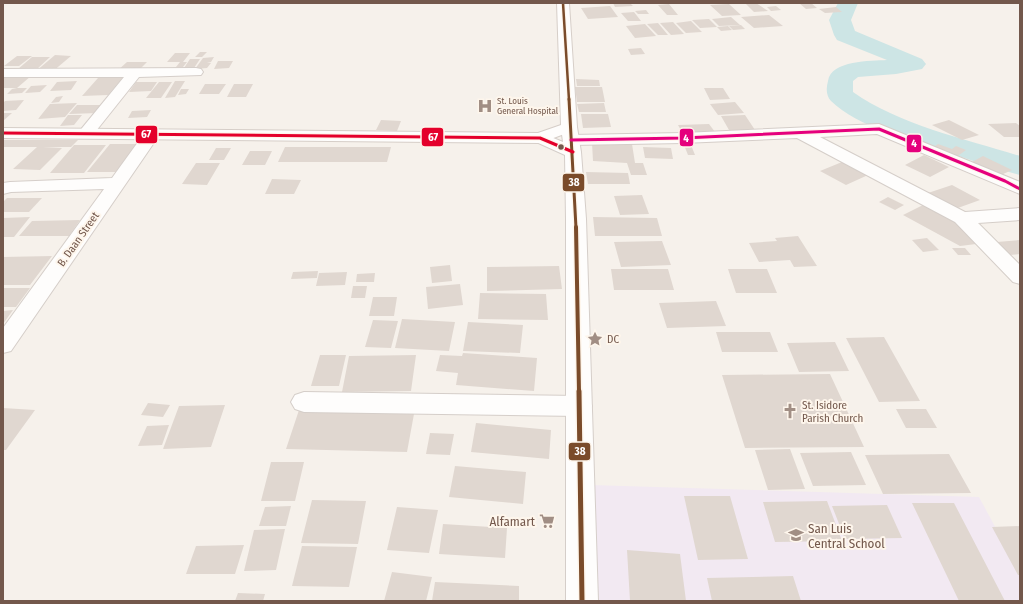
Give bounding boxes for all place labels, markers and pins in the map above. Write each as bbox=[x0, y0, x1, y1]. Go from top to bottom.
place label: St. Louis General Hospital bbox=[497, 96, 559, 116]
hospital icon: St. Louis General Hospital bbox=[476, 97, 494, 115]
unlabelled marker bbox=[556, 142, 566, 152]
place icon: DC bbox=[586, 330, 604, 348]
place label: DC bbox=[607, 333, 619, 346]
place label: St. Isidore Parish Church bbox=[802, 399, 863, 425]
church icon: St. Isidore Parish Church bbox=[781, 402, 799, 420]
supermarket icon: Alfamart bbox=[538, 512, 556, 530]
place label: Alfamart bbox=[489, 514, 536, 529]
place label: San Luis Central School bbox=[808, 521, 885, 551]
school or university icon: San Luis Central School bbox=[787, 526, 805, 544]

